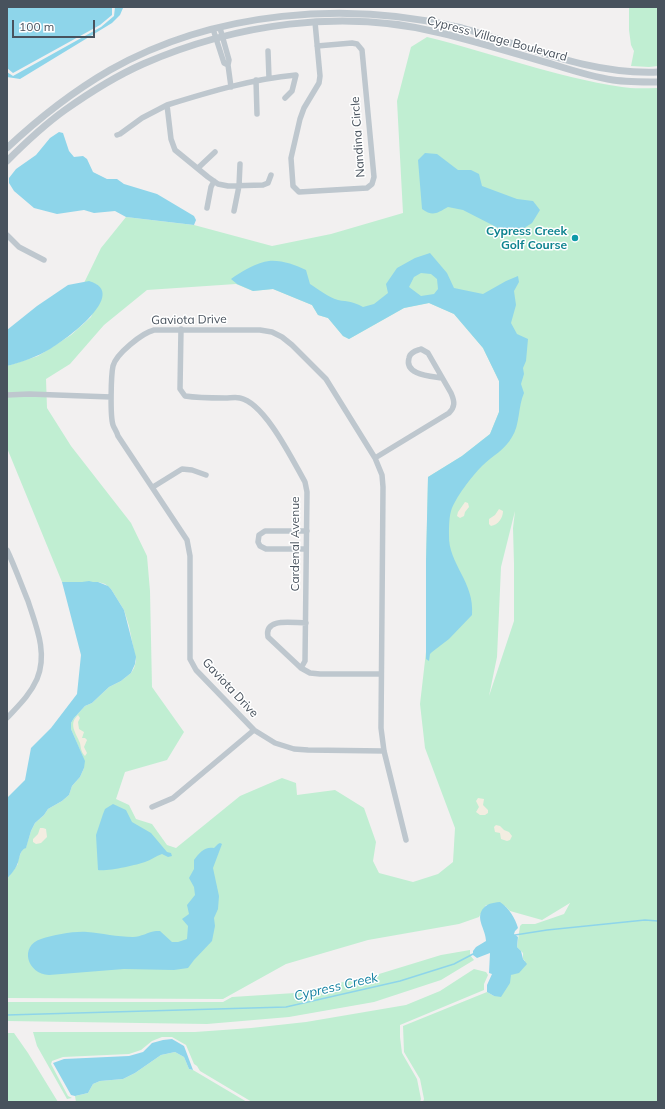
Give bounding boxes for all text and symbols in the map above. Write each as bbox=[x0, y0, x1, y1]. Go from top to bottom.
scale bar bbox=[14, 12, 97, 38]
street label: Cypress Village Boulevard bbox=[425, 13, 569, 65]
text: 100 m bbox=[19, 19, 54, 34]
street label: Nandina Circle bbox=[348, 96, 368, 178]
place label: Cypress Creek Golf Course bbox=[486, 224, 567, 252]
marker: Cypress Creek Golf Course bbox=[570, 233, 580, 243]
street label: Gaviota Drive bbox=[151, 312, 227, 328]
street label: Cardenal Avenue bbox=[288, 496, 302, 592]
street label: Gaviota Drive bbox=[199, 655, 261, 721]
water label: Cypress Creek bbox=[293, 970, 379, 1004]

